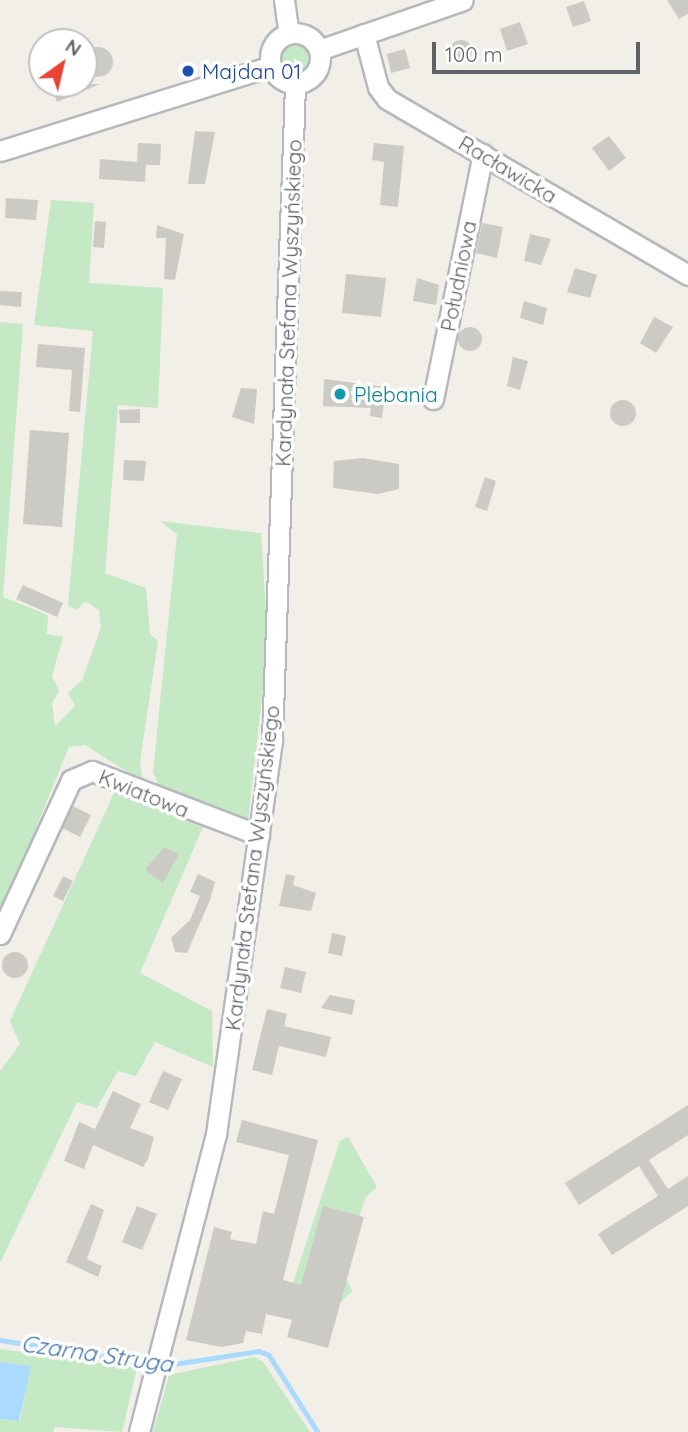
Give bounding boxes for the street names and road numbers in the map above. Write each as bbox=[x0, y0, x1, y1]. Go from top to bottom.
street label: Racławicka bbox=[454, 130, 562, 208]
street label: Kardynała Stefana Wyszyńskiego bbox=[270, 139, 306, 467]
street label: Południowa bbox=[435, 218, 481, 334]
street label: Kardynała Stefana Wyszyńskiego bbox=[220, 704, 284, 1032]
street label: Kwiatowa bbox=[95, 763, 193, 823]

